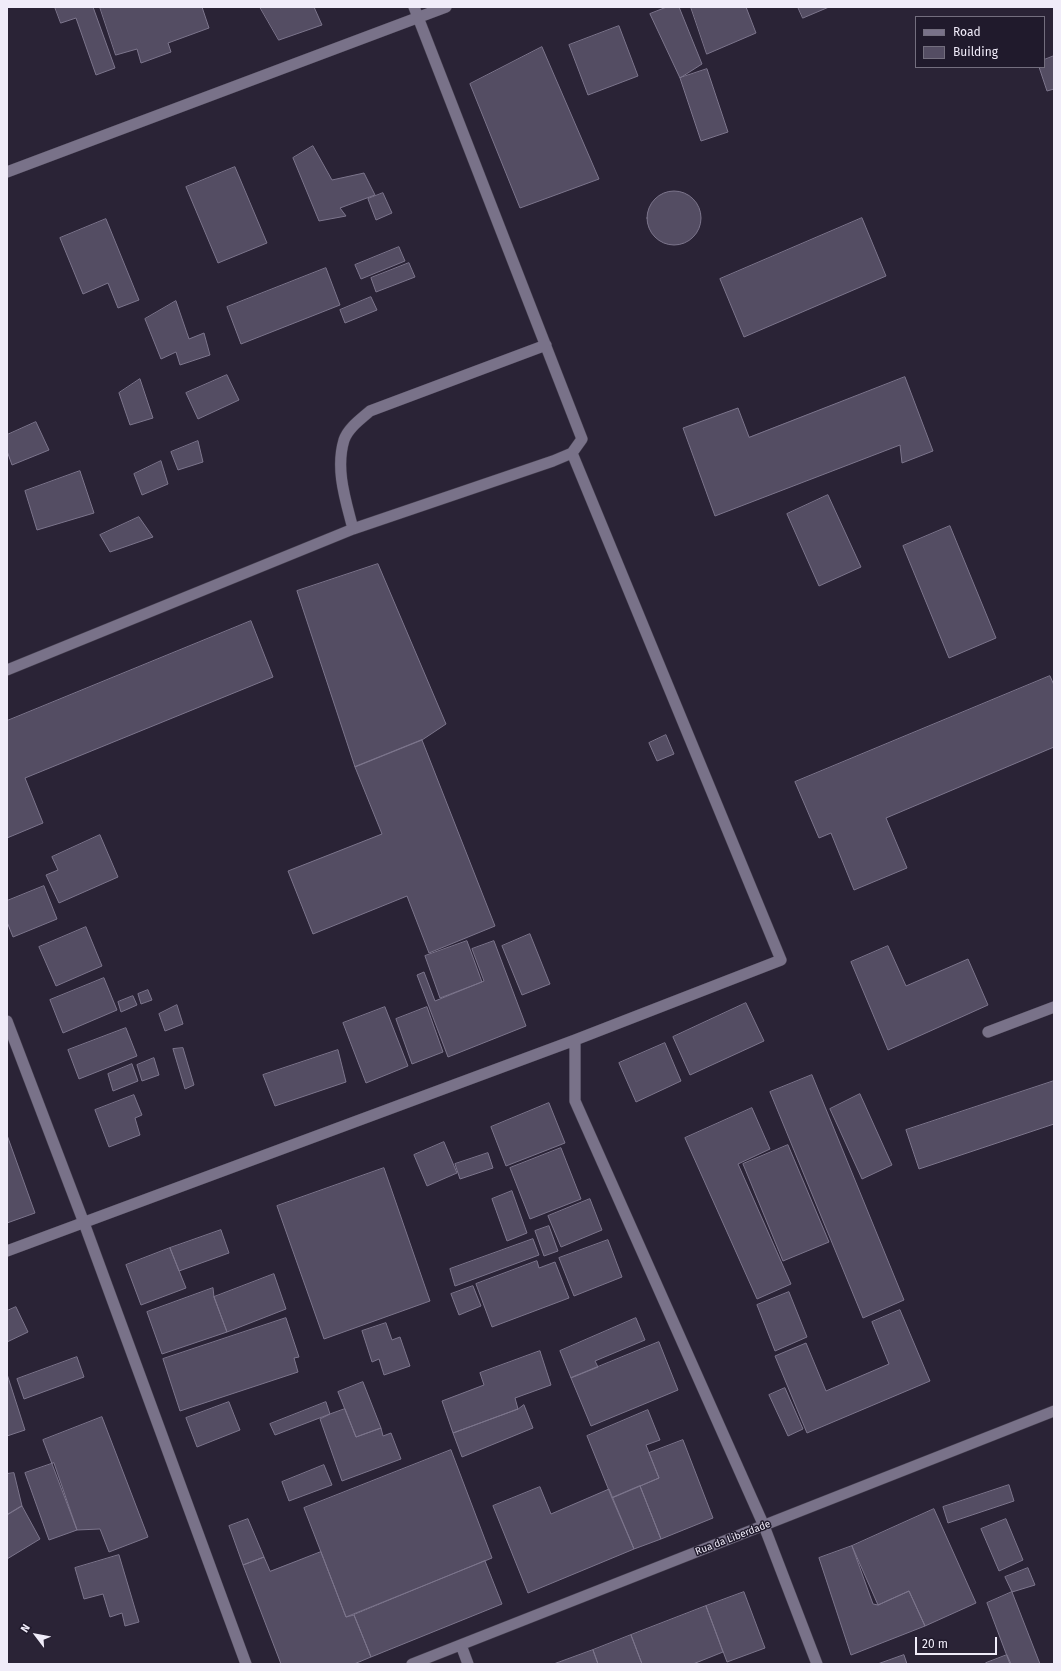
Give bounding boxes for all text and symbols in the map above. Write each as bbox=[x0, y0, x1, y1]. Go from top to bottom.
legend bbox=[915, 16, 1045, 68]
text: Road bbox=[953, 25, 981, 39]
text: Building bbox=[953, 45, 998, 59]
street label: Rua da Liberdade bbox=[694, 1518, 772, 1558]
north arrow bbox=[16, 1615, 56, 1655]
text: N bbox=[18, 1622, 33, 1635]
scale bar bbox=[917, 1629, 999, 1655]
text: 20 m bbox=[922, 1637, 948, 1651]

